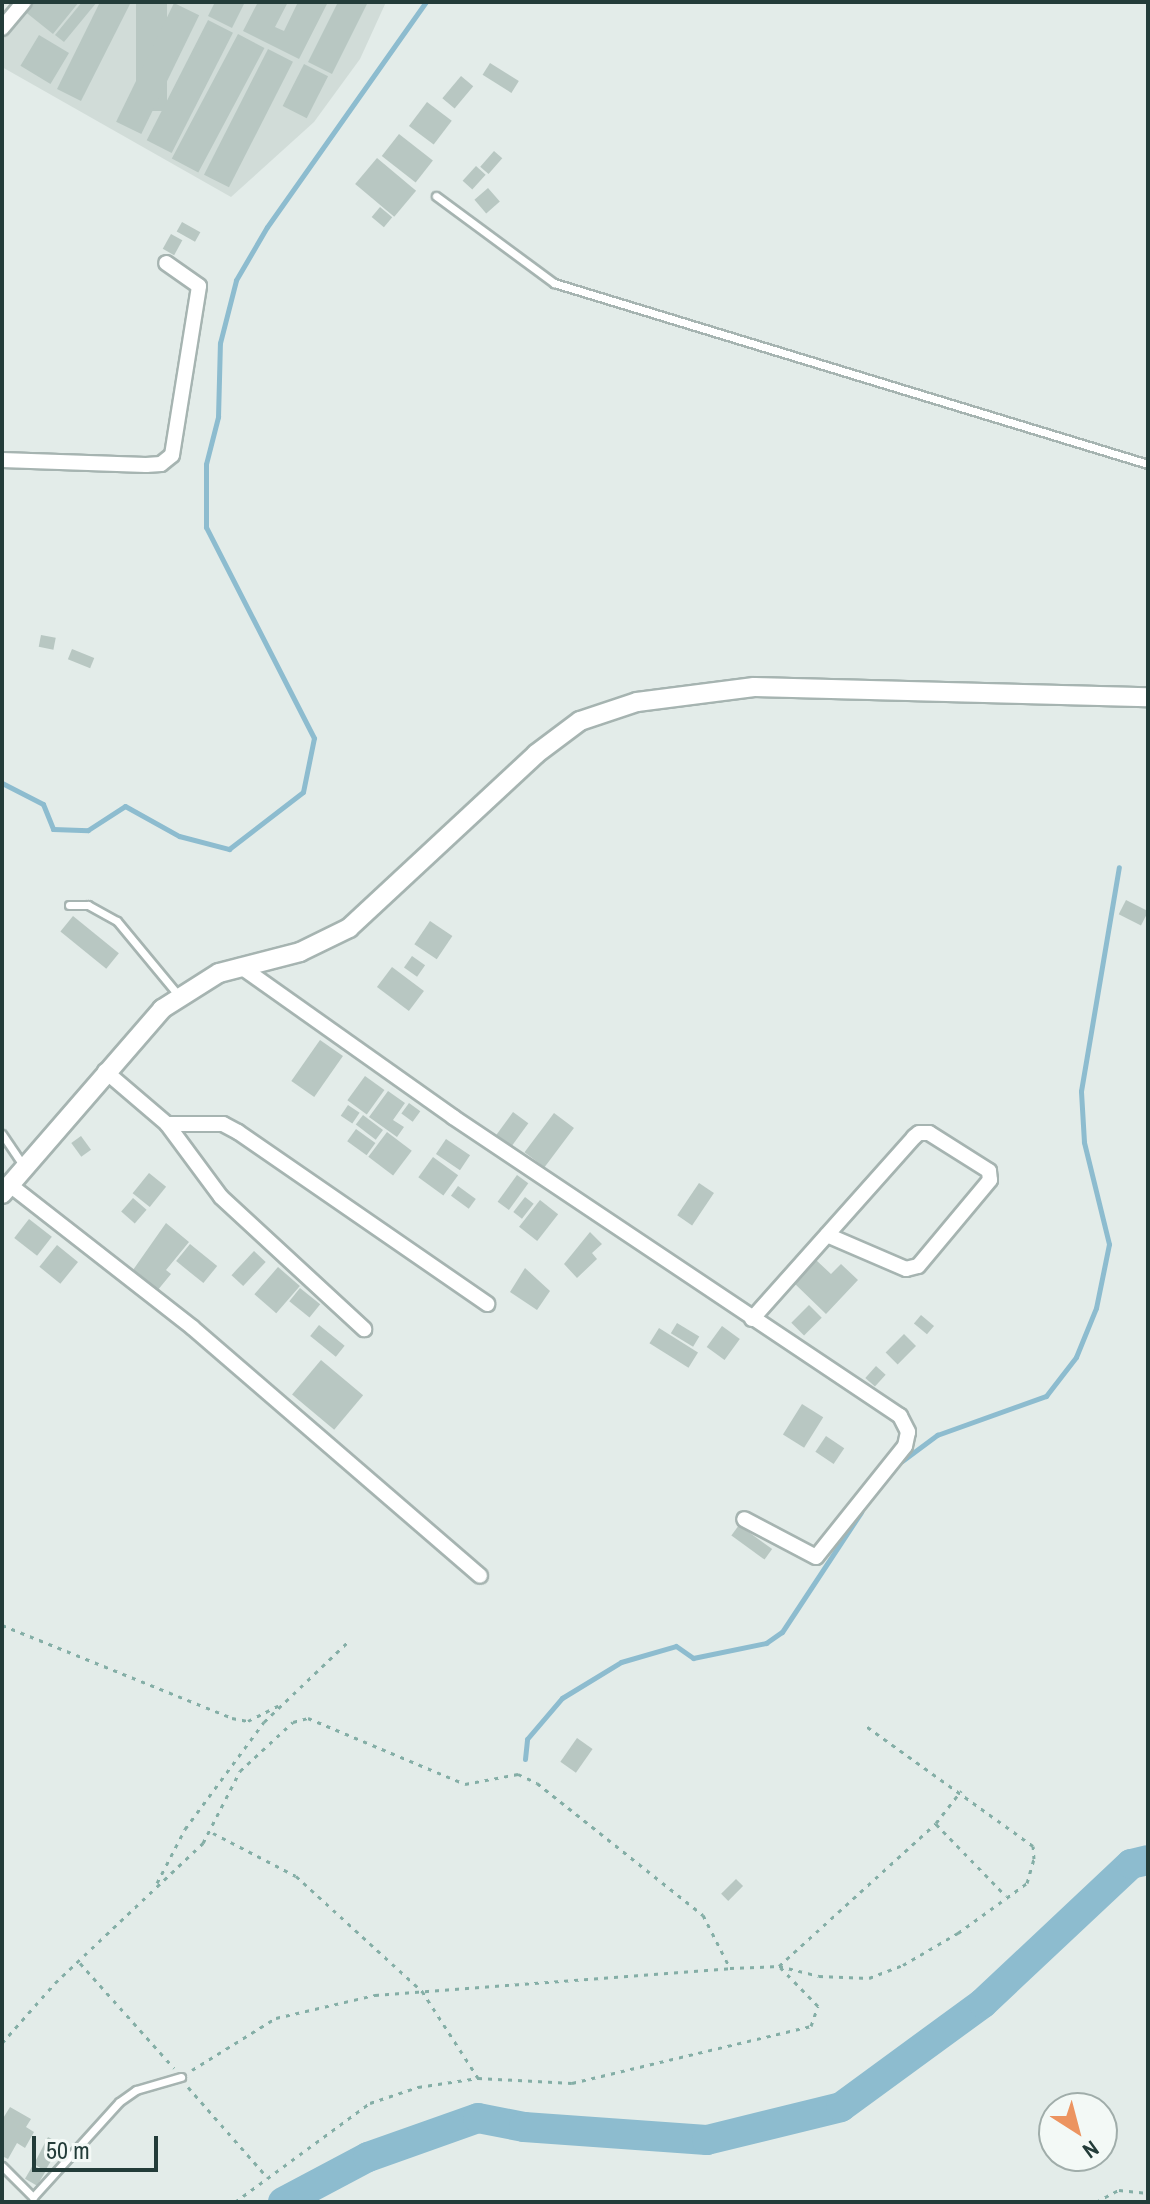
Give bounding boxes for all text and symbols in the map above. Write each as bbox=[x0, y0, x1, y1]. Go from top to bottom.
north arrow bbox=[1038, 2092, 1118, 2172]
scale bar bbox=[36, 2120, 162, 2170]
text: 50 m bbox=[46, 2134, 90, 2166]
text: N bbox=[1077, 2134, 1105, 2166]

